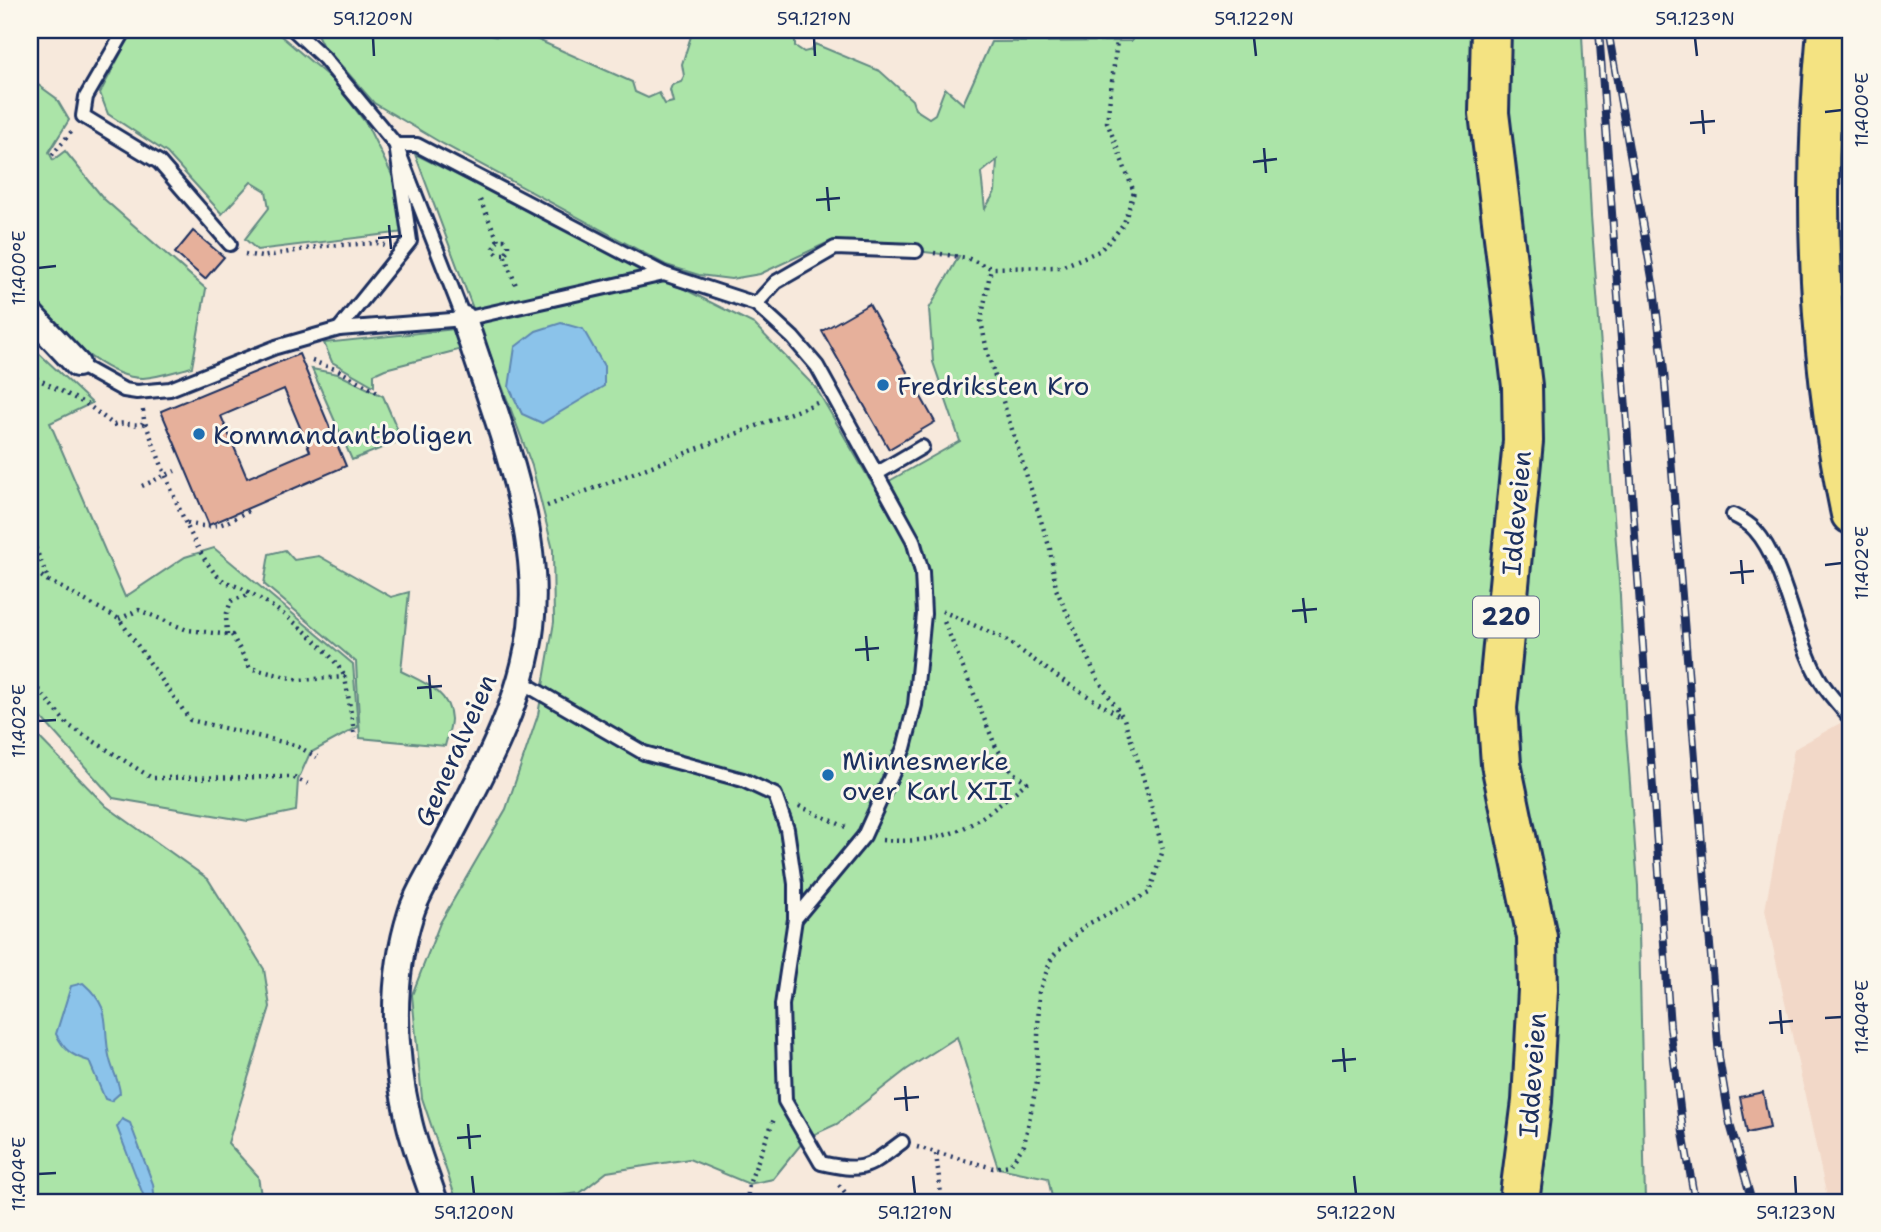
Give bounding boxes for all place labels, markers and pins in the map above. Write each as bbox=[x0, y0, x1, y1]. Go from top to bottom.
place label: Fredriksten Kro bbox=[897, 368, 1089, 403]
marker: Fredriksten Kro bbox=[875, 377, 891, 393]
place label: Kommandantboligen bbox=[213, 417, 472, 452]
marker: Kommandantboligen bbox=[191, 426, 207, 442]
place label: Minnesmerke over Karl XII bbox=[842, 743, 1013, 808]
marker: Minnesmerke over Karl XII bbox=[820, 767, 836, 783]

